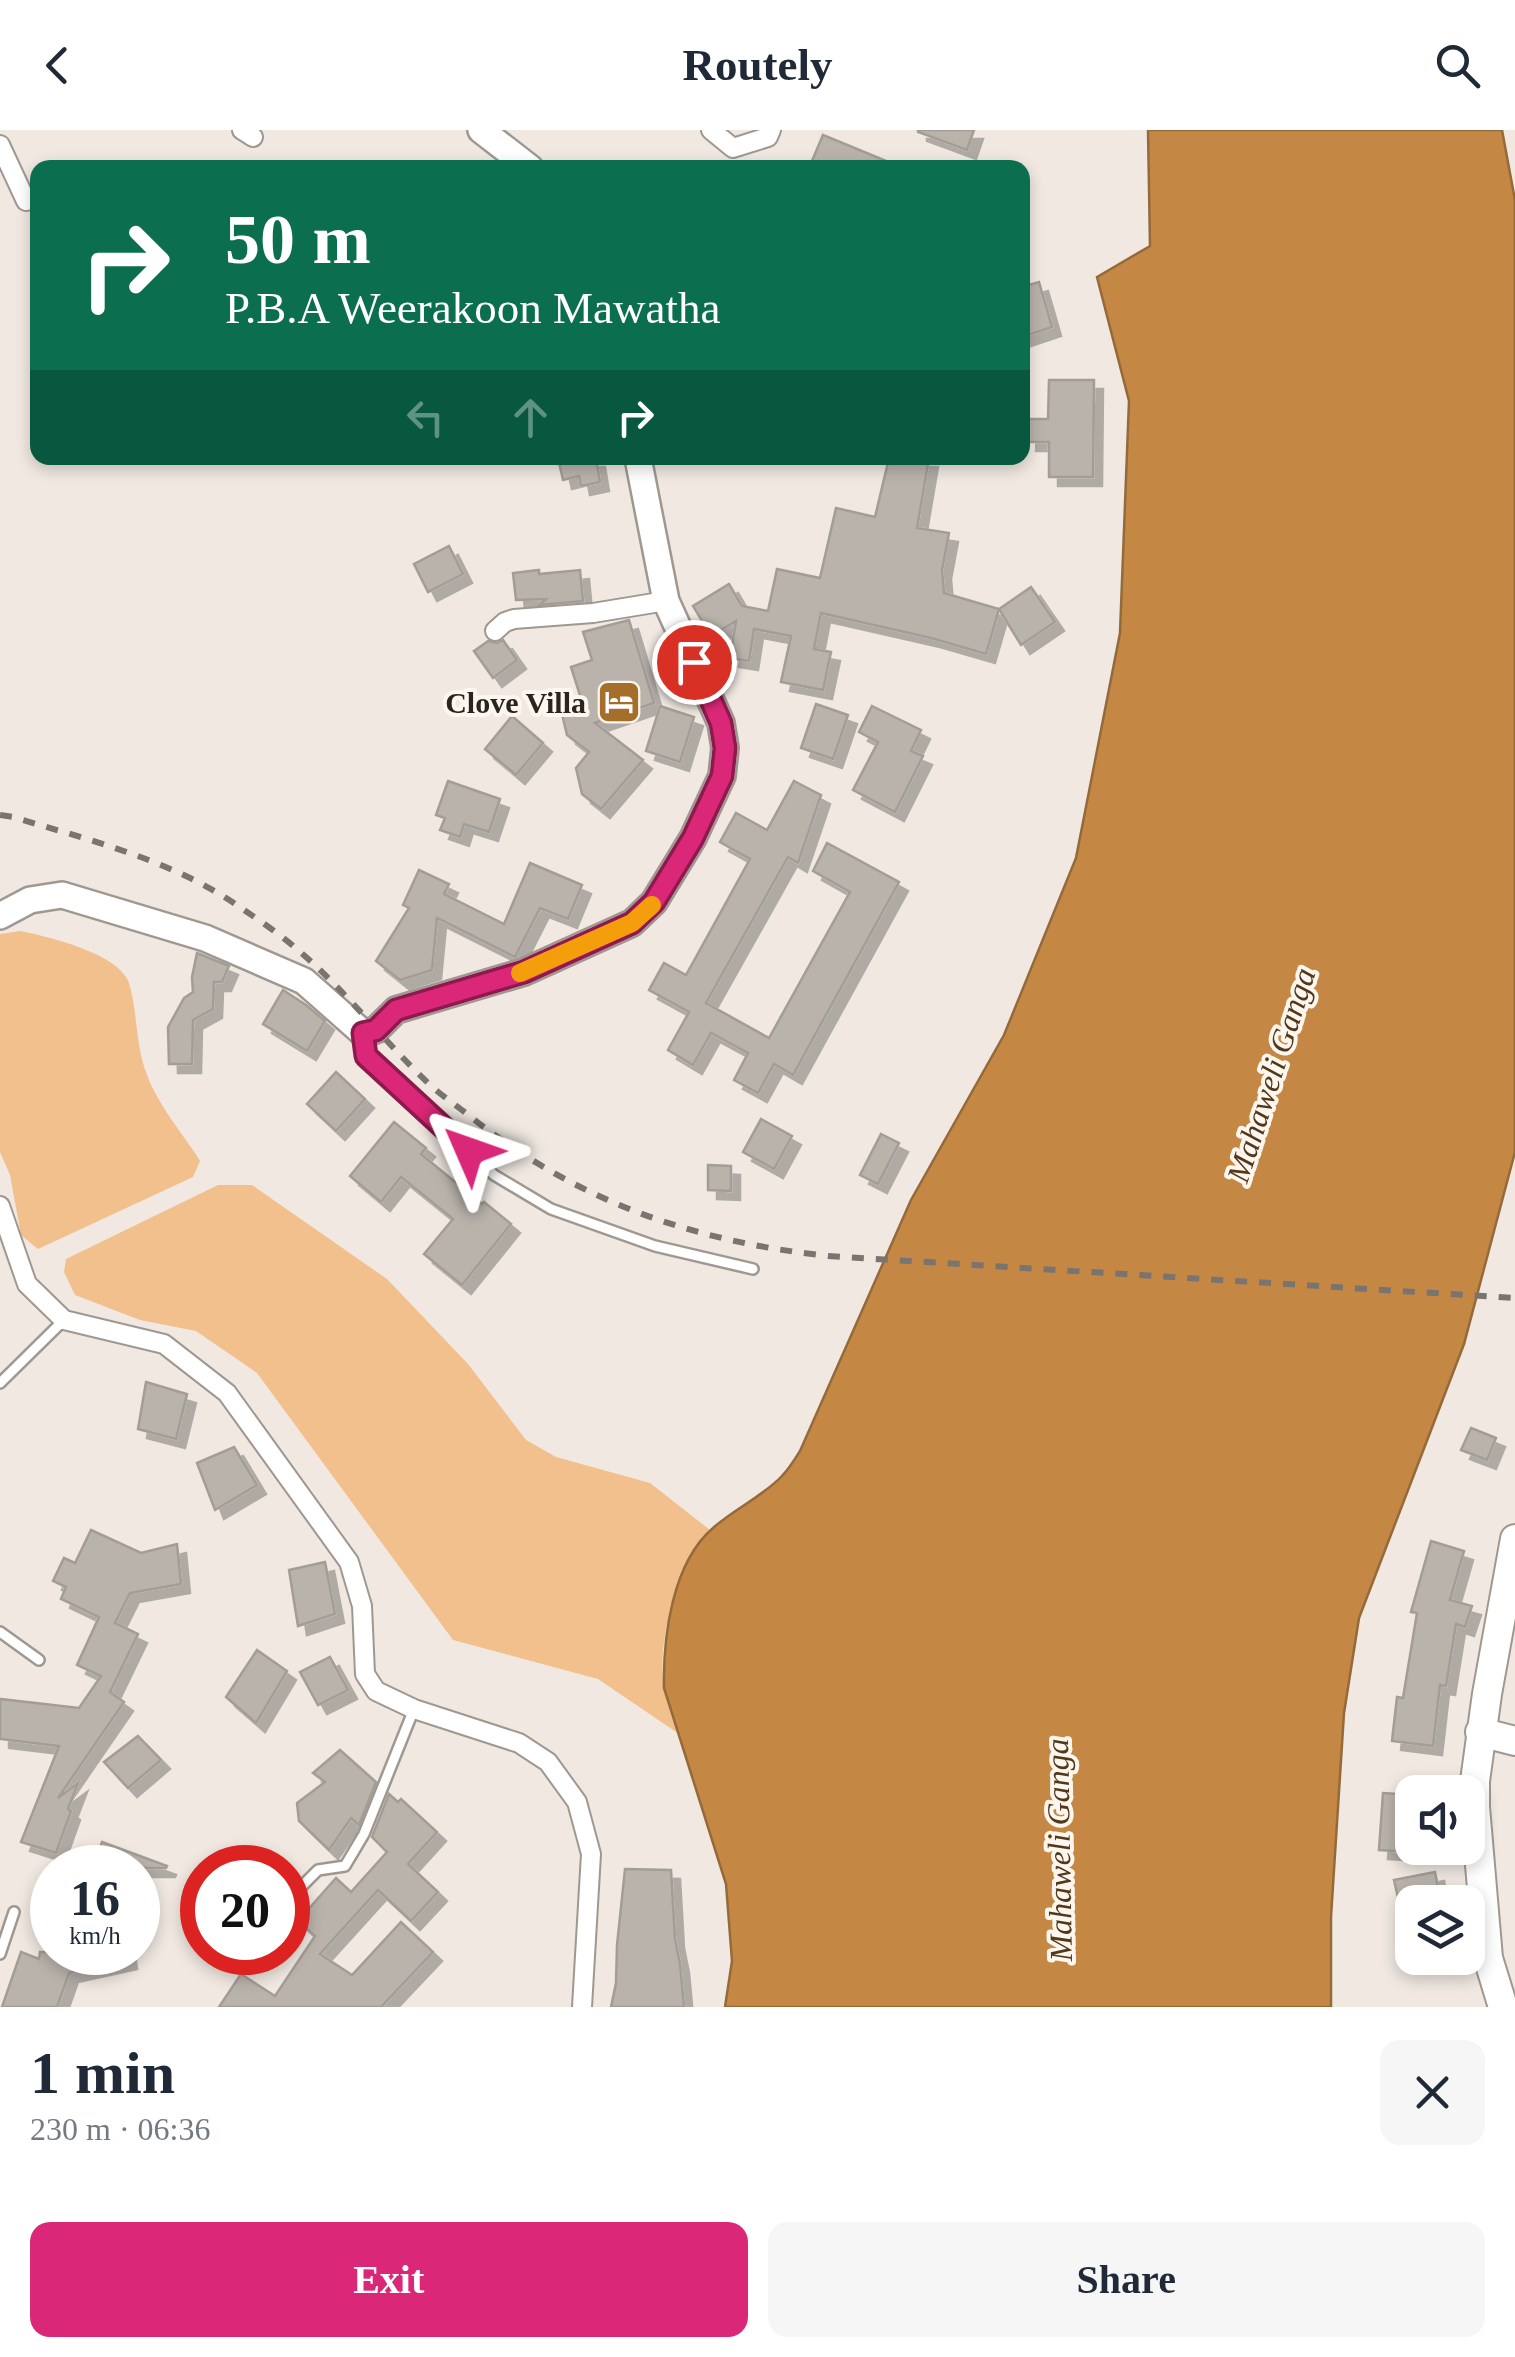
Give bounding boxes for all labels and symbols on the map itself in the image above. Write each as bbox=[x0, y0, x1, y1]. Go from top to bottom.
pin bbox=[652, 620, 737, 705]
hotel icon: Clove Villa bbox=[596, 679, 642, 725]
place label: Clove Villa bbox=[445, 686, 586, 719]
water label: Mahaweli Ganga bbox=[1219, 963, 1323, 1188]
position arrow bbox=[417, 1099, 521, 1203]
water label: Mahaweli Ganga bbox=[1039, 1738, 1079, 1963]
speed limit sign: 20 bbox=[180, 1845, 310, 1975]

